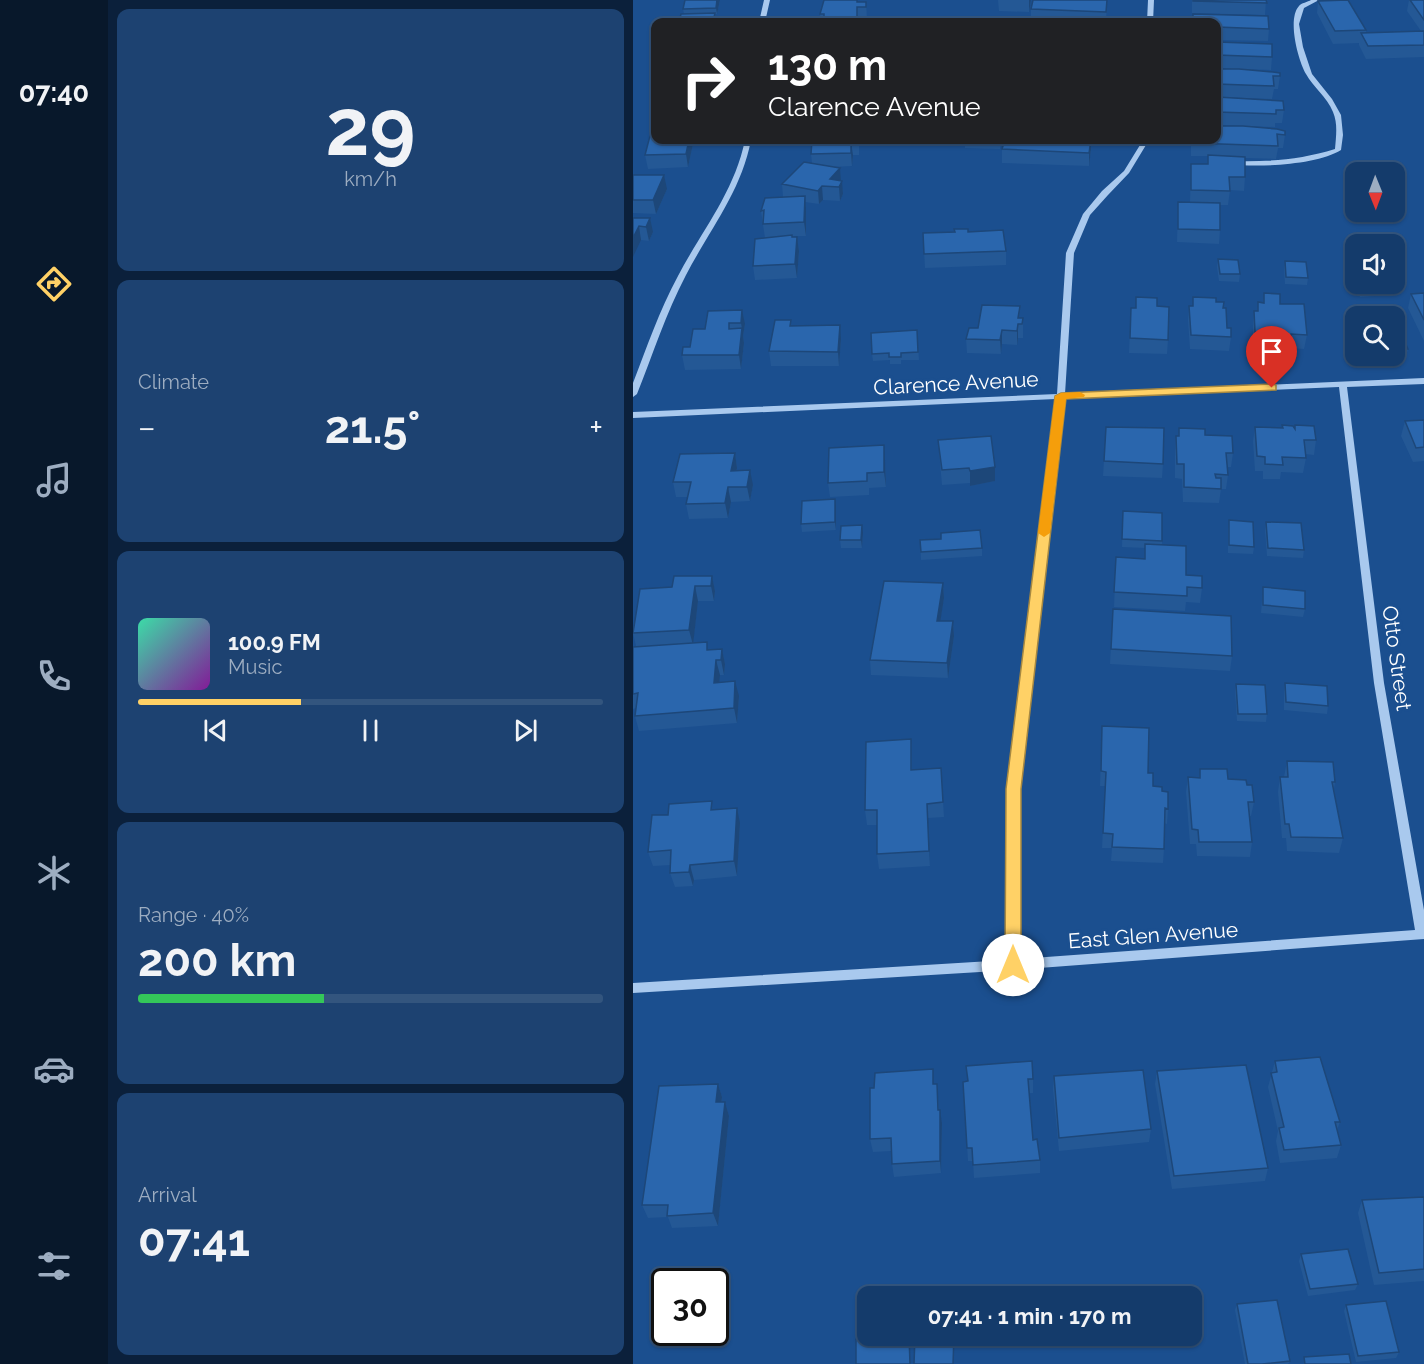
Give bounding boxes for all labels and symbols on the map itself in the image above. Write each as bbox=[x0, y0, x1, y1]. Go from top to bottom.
north arrow bbox=[1345, 162, 1405, 222]
pin bbox=[1246, 326, 1297, 388]
street label: Clarence Avenue bbox=[873, 366, 1039, 400]
street label: Otto Street bbox=[1377, 604, 1417, 712]
street label: East Glen Avenue bbox=[1067, 917, 1239, 953]
position arrow bbox=[981, 933, 1045, 997]
speed limit sign: 30 bbox=[651, 1268, 729, 1346]

